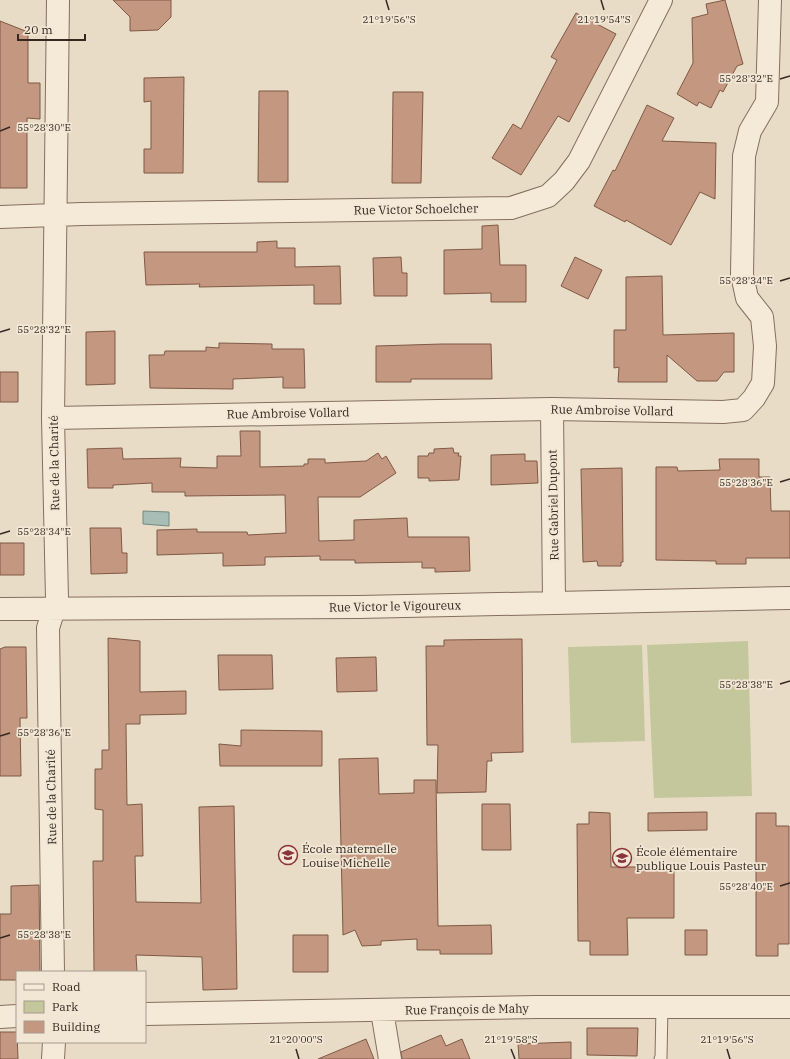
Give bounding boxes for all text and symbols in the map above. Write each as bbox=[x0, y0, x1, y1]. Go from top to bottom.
text: 21°19'56"S bbox=[362, 13, 416, 26]
text: 21°19'54"S bbox=[577, 13, 631, 26]
scale bar bbox=[18, 16, 85, 42]
text: 20 m bbox=[24, 22, 53, 37]
text: 55°28'32"E bbox=[719, 72, 773, 85]
text: 55°28'30"E bbox=[17, 121, 71, 134]
street label: Rue Victor Schoelcher bbox=[354, 200, 479, 218]
text: 55°28'34"E bbox=[719, 274, 773, 287]
text: 55°28'32"E bbox=[17, 323, 71, 336]
street label: Rue Ambroise Vollard bbox=[550, 401, 674, 419]
street label: Rue Ambroise Vollard bbox=[226, 404, 350, 422]
street label: Rue de la Charité bbox=[46, 415, 62, 511]
street label: Rue Gabriel Dupont bbox=[545, 449, 561, 561]
text: 55°28'36"E bbox=[719, 476, 773, 489]
text: 55°28'34"E bbox=[17, 525, 71, 538]
street label: Rue Victor le Vigoureux bbox=[329, 597, 462, 615]
text: 55°28'38"E bbox=[719, 678, 773, 691]
text: 55°28'36"E bbox=[17, 726, 71, 739]
street label: Rue de la Charité bbox=[43, 749, 59, 845]
place label: École maternelle Louise Michelle bbox=[302, 841, 397, 870]
school or university icon: École maternelle Louise Michelle bbox=[277, 844, 299, 866]
place label: École élémentaire publique Louis Pasteur bbox=[636, 844, 767, 873]
school or university icon: École élémentaire publique Louis Pasteur bbox=[611, 847, 633, 869]
text: 55°28'40"E bbox=[719, 880, 773, 893]
text: 55°28'38"E bbox=[17, 928, 71, 941]
legend bbox=[16, 971, 146, 1043]
text: Road bbox=[52, 979, 81, 994]
text: Park bbox=[52, 999, 78, 1014]
street label: Rue François de Mahy bbox=[405, 1000, 530, 1018]
text: Building bbox=[52, 1019, 100, 1034]
text: 21°20'00"S bbox=[269, 1033, 323, 1046]
text: 21°19'58"S bbox=[484, 1033, 538, 1046]
text: 21°19'56"S bbox=[700, 1033, 754, 1046]

